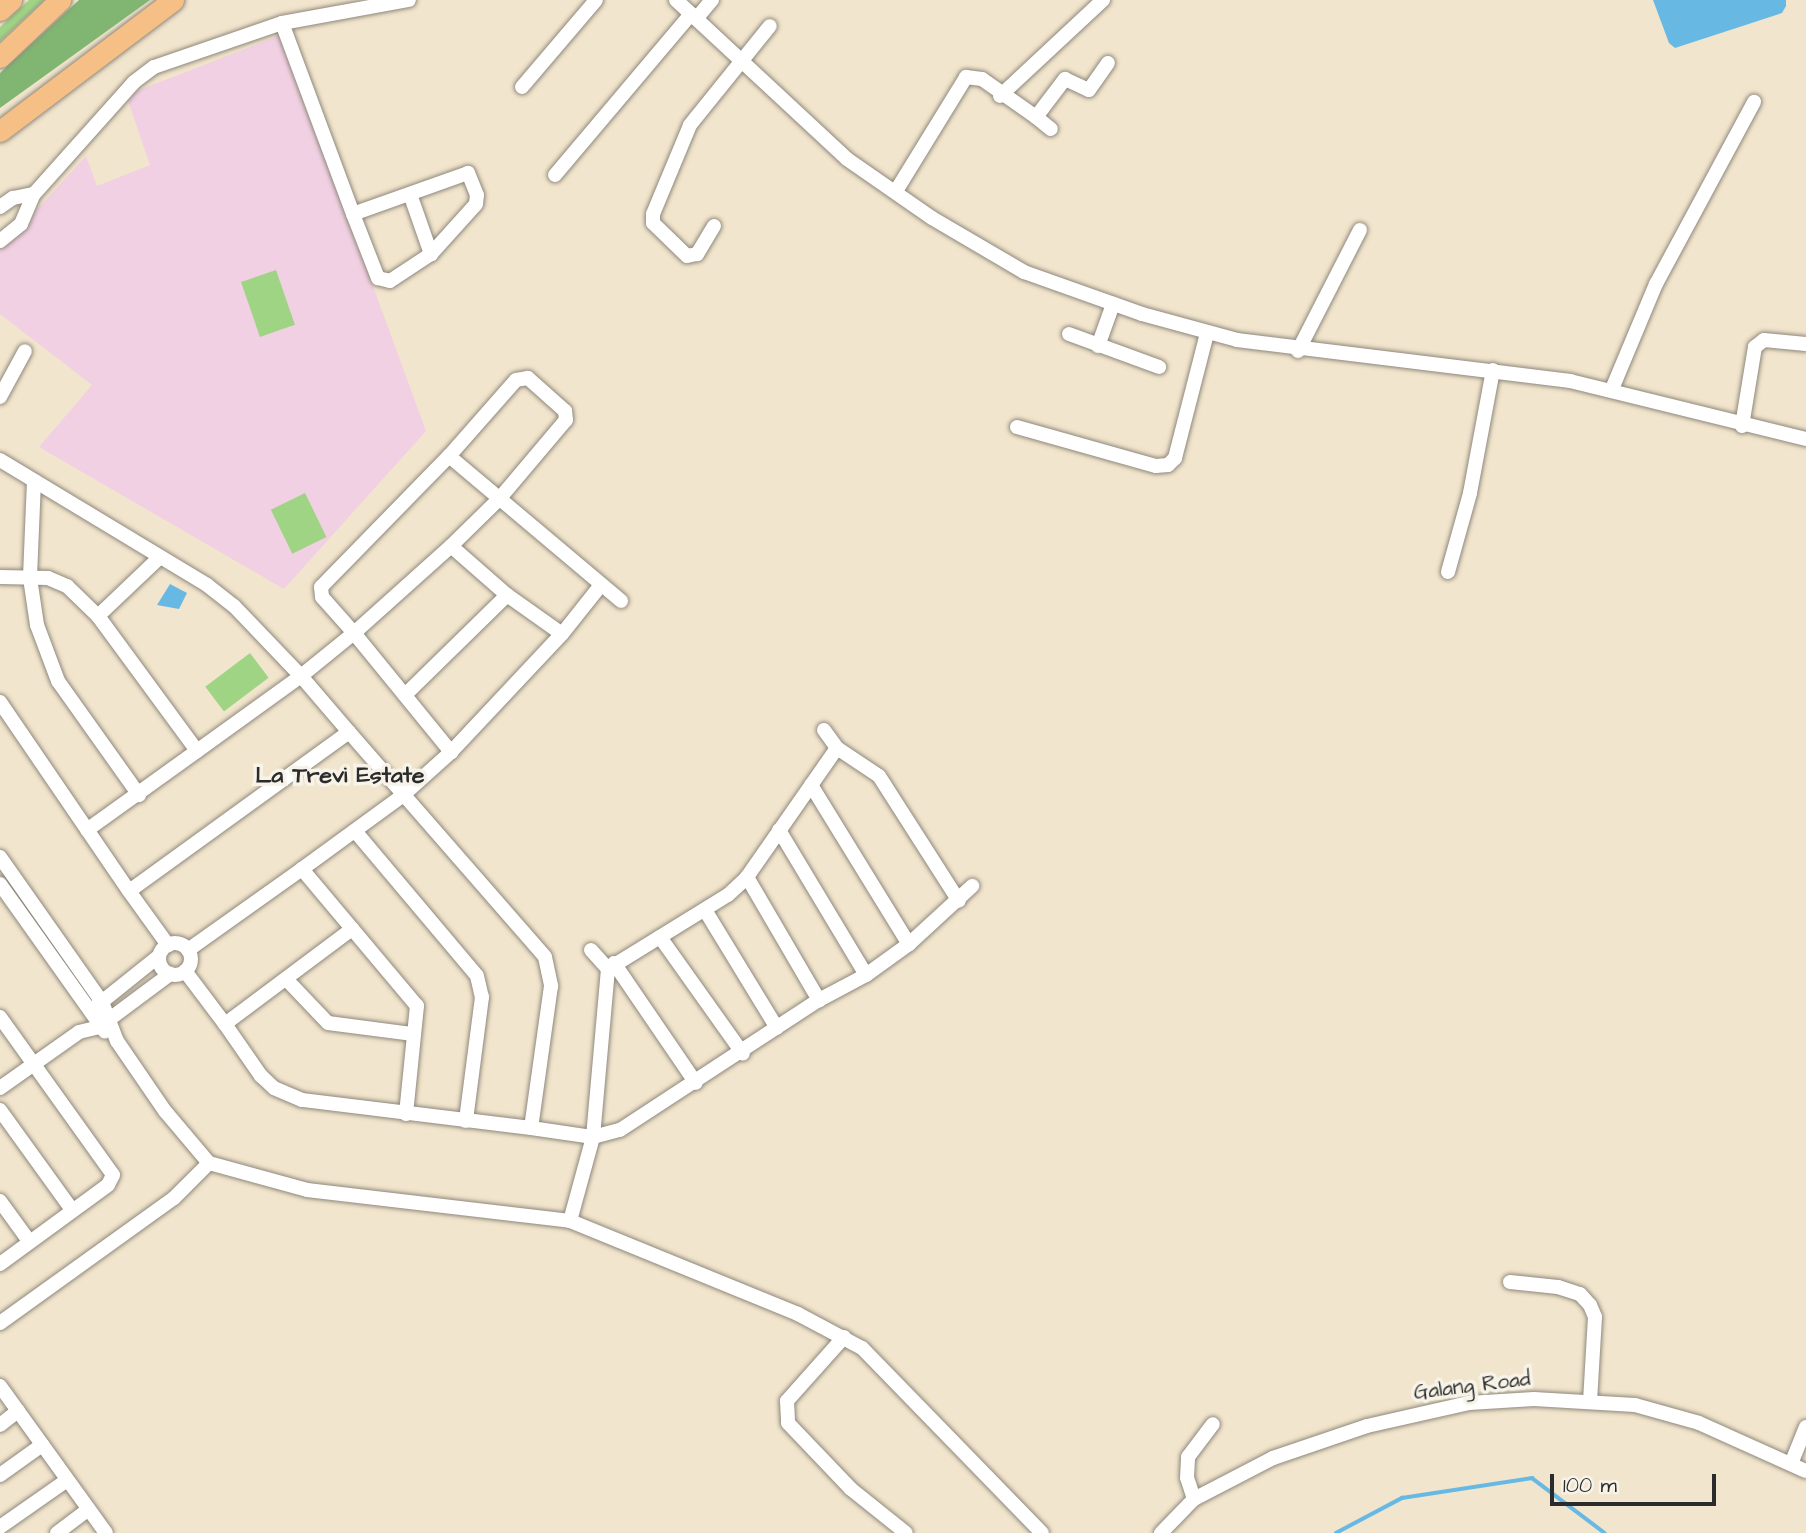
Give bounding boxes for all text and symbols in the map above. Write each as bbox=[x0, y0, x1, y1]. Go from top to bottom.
district label: La Trevi Estate bbox=[256, 761, 424, 789]
street label: Galang Road bbox=[1412, 1366, 1532, 1406]
scale bar bbox=[1554, 1460, 1720, 1504]
text: 100 m bbox=[1563, 1471, 1617, 1500]

